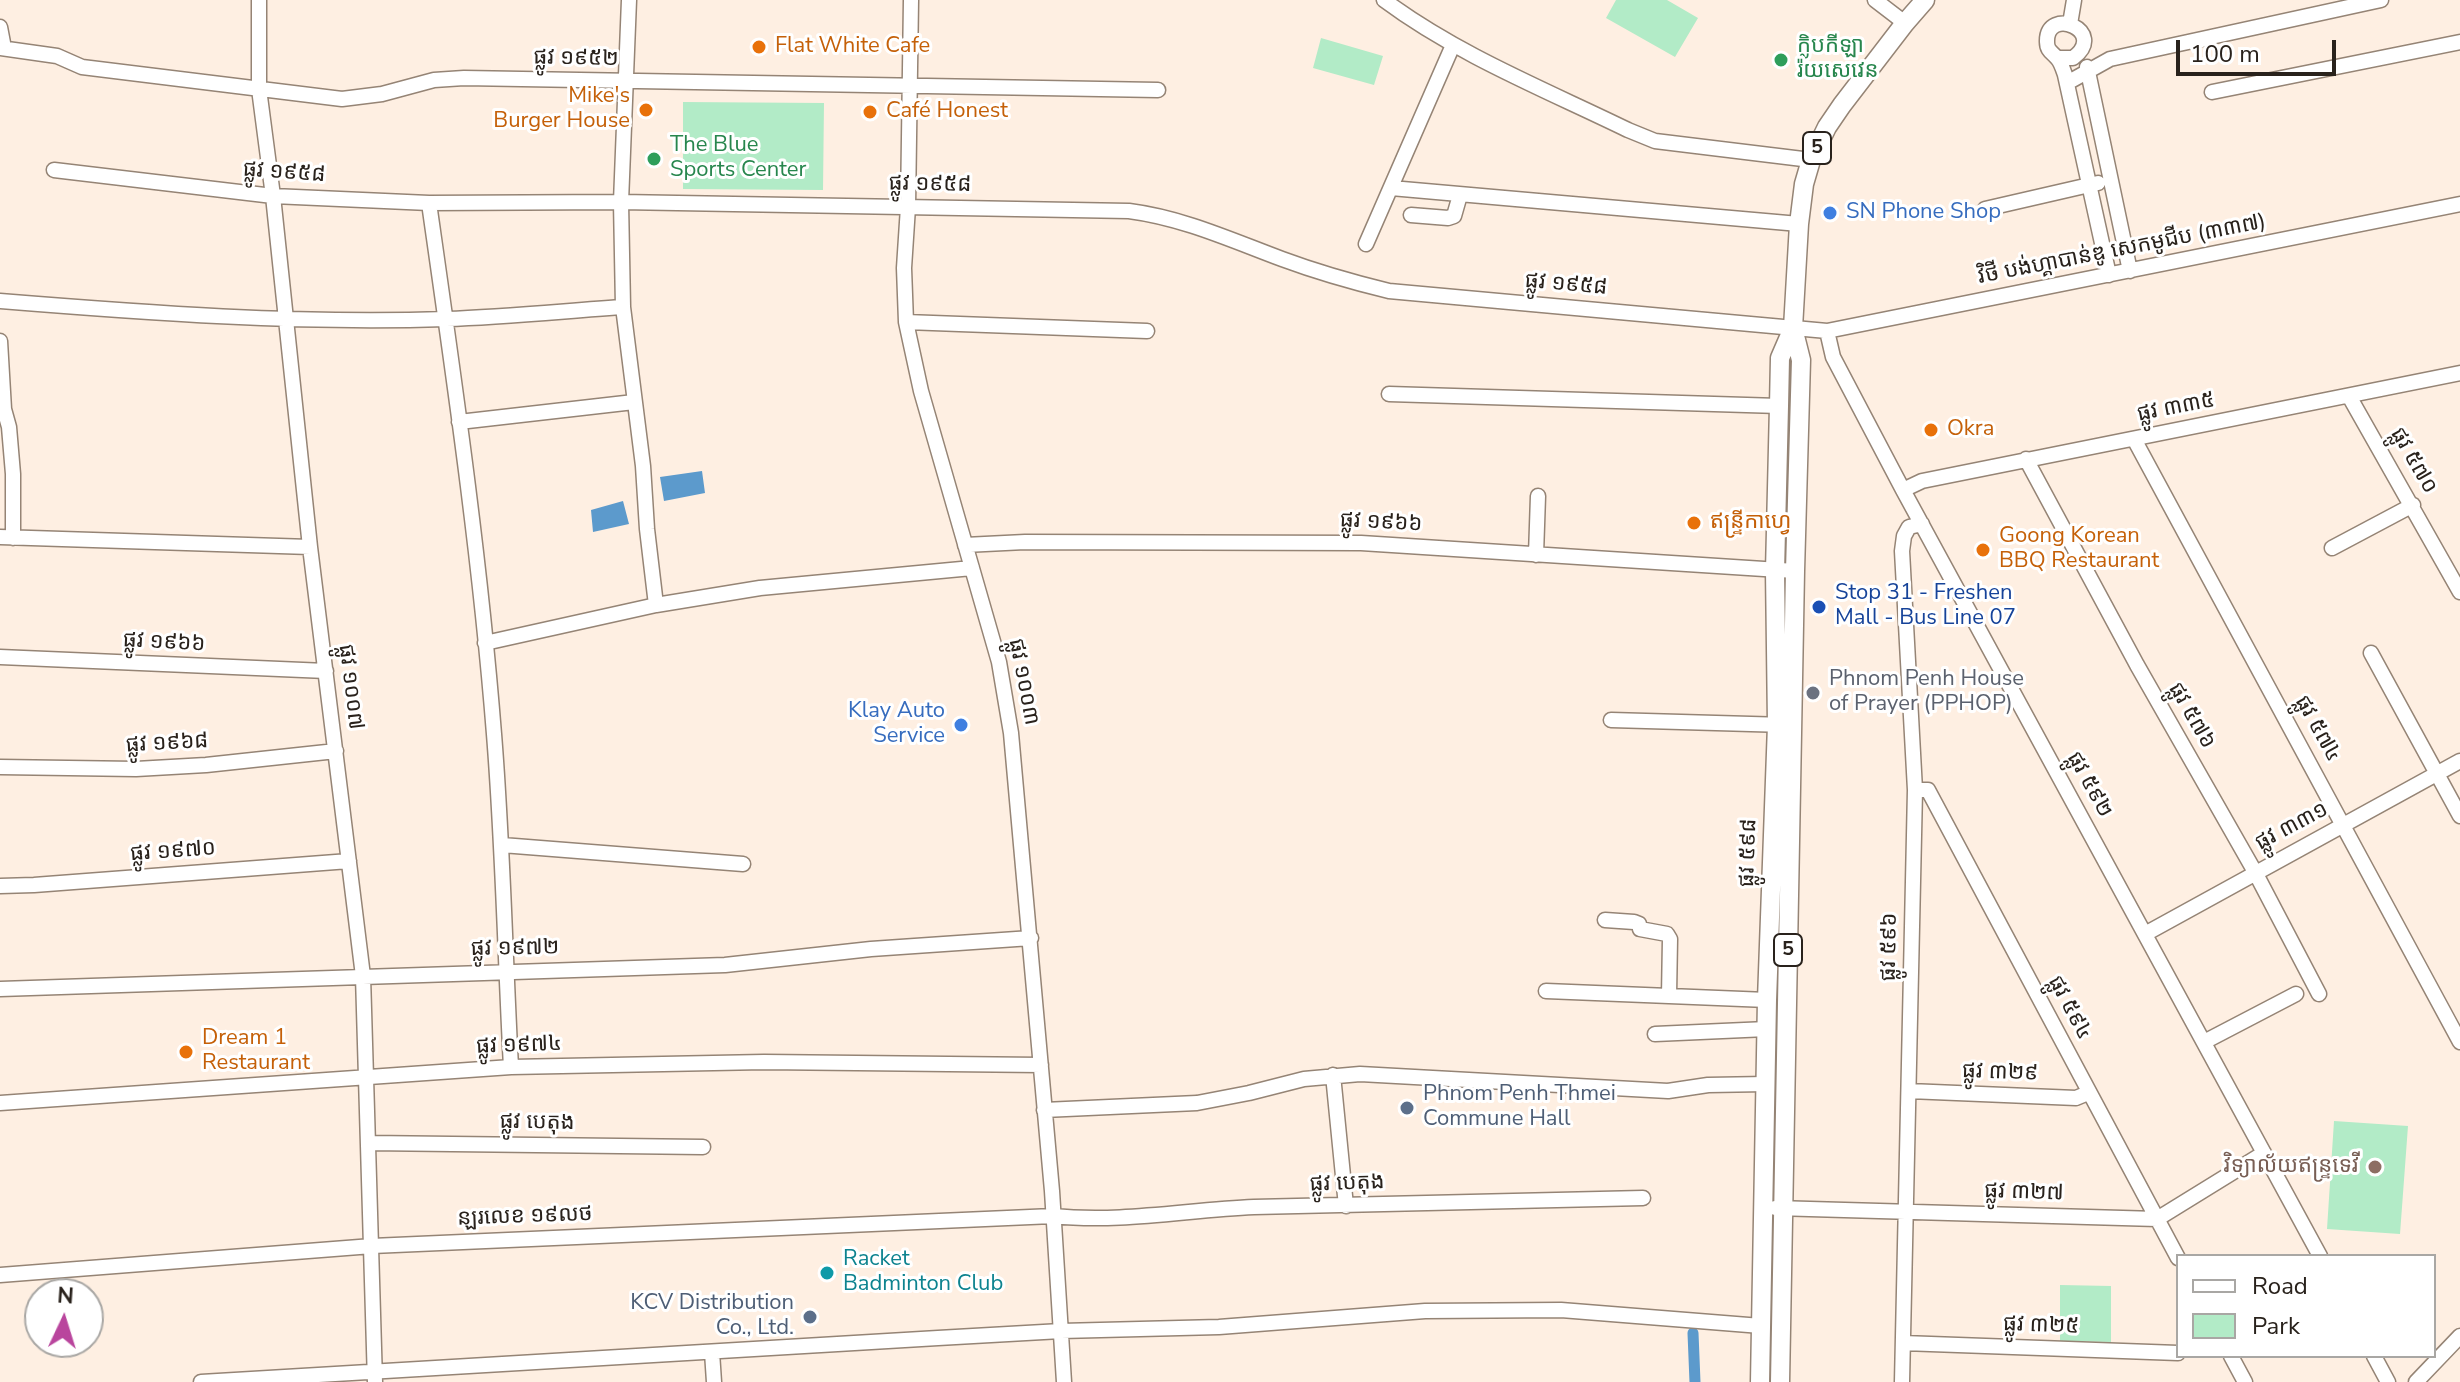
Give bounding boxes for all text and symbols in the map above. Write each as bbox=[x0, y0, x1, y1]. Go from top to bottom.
scale bar bbox=[2180, 24, 2340, 74]
place label: Flat White Cafe bbox=[775, 34, 930, 60]
place label: ក្លិបកីឡា រ៉យសេវេន bbox=[1797, 34, 1879, 86]
marker: Flat White Cafe bbox=[750, 38, 768, 56]
text: 100 m bbox=[2190, 38, 2260, 70]
street label: ផ្លូវ ១៩៥២ bbox=[533, 45, 619, 73]
marker: ក្លិបកីឡា រ៉យសេវេន bbox=[1772, 51, 1790, 69]
place label: Mike's Burger House bbox=[493, 84, 630, 136]
place label: Café Honest bbox=[886, 99, 1008, 125]
marker: Mike's Burger House bbox=[637, 101, 655, 119]
marker: Café Honest bbox=[861, 103, 879, 121]
road number: 5 bbox=[1803, 132, 1831, 164]
place label: The Blue Sports Center bbox=[670, 133, 806, 184]
marker: The Blue Sports Center bbox=[645, 150, 663, 168]
street label: ផ្លូវ ១៩៥៨ bbox=[242, 157, 326, 189]
street label: ផ្លូវ ១៩៥៨ bbox=[888, 171, 972, 199]
place label: SN Phone Shop bbox=[1846, 200, 2001, 226]
marker: SN Phone Shop bbox=[1821, 204, 1839, 222]
street label: វិថី បង់ហ្គាបាន់ឌូ សេកមូជីប (៣៣៧) bbox=[1976, 209, 2268, 291]
street label: ផ្លូវ ១៩៥៨ bbox=[1524, 268, 1608, 302]
street label: ផ្លូវ ៣៣៥ bbox=[2135, 388, 2217, 428]
place label: Okra bbox=[1947, 417, 1994, 443]
marker: Okra bbox=[1922, 421, 1940, 439]
street label: ផ្លូវ ៥៧០ bbox=[2384, 423, 2442, 499]
street label: ផ្លូវ ១៩៦៦ bbox=[1339, 508, 1423, 538]
place label: ឥន្ទ្រីកាហ្វេ bbox=[1710, 510, 1791, 536]
marker: ឥន្ទ្រីកាហ្វេ bbox=[1685, 514, 1703, 532]
place label: Goong Korean BBQ Restaurant bbox=[1999, 524, 2159, 576]
marker: Goong Korean BBQ Restaurant bbox=[1974, 541, 1992, 559]
place label: Stop 31 - Freshen Mall - Bus Line 07 bbox=[1835, 581, 2016, 632]
marker: Stop 31 - Freshen Mall - Bus Line 07 bbox=[1810, 598, 1828, 616]
street label: ផ្លូវ ១៩៦៦ bbox=[122, 628, 206, 658]
street label: ផ្លូវ ១០០៣ bbox=[1002, 636, 1044, 728]
street label: ផ្លូវ ១០០៧ bbox=[332, 643, 368, 731]
place label: Phnom Penh House of Prayer (PPHOP) bbox=[1829, 667, 2024, 718]
street label: ផ្លូវ ៥៧៦ bbox=[2162, 678, 2220, 754]
marker: Phnom Penh House of Prayer (PPHOP) bbox=[1804, 684, 1822, 702]
street label: ផ្លូវ ៥៧៤ bbox=[2288, 691, 2346, 767]
place label: Klay Auto Service bbox=[848, 699, 945, 750]
marker: Klay Auto Service bbox=[952, 716, 970, 734]
street label: ផ្លូវ ១៩៦៨ bbox=[125, 729, 209, 759]
street label: ផ្លូវ ៥៩២ bbox=[2060, 747, 2118, 823]
street label: ផ្លូវ ៣៣១ bbox=[2251, 797, 2333, 857]
street label: ផ្លូវ ៥៩៨ bbox=[1735, 818, 1763, 888]
street label: ផ្លូវ ១៩៧០ bbox=[129, 836, 217, 868]
street label: ផ្លូវ ៥៩៦ bbox=[1876, 912, 1904, 982]
road number: 5 bbox=[1774, 934, 1802, 966]
street label: ផ្លូវ ១៩៧២ bbox=[471, 935, 559, 963]
street label: ផ្លូវ ៥៩៤ bbox=[2041, 971, 2097, 1045]
place label: Dream 1 Restaurant bbox=[202, 1026, 310, 1078]
street label: ផ្លូវ ១៩៧៤ bbox=[476, 1031, 562, 1061]
marker: Dream 1 Restaurant bbox=[177, 1043, 195, 1061]
street label: ផ្លូវ ៣២៩ bbox=[1961, 1058, 2039, 1088]
place label: Phnom Penh Thmei Commune Hall bbox=[1423, 1082, 1616, 1134]
marker: Phnom Penh Thmei Commune Hall bbox=[1398, 1099, 1416, 1117]
street label: ផ្លូវ បេតុង bbox=[499, 1109, 575, 1137]
place label: វិទ្យាល័យឥន្រ្ទទេវី bbox=[2224, 1154, 2359, 1180]
marker: វិទ្យាល័យឥន្រ្ទទេវី bbox=[2366, 1158, 2384, 1176]
street label: ផ្លូវ បេតុង bbox=[1309, 1169, 1385, 1199]
street label: ផ្លូវ ៣២៧ bbox=[1984, 1178, 2064, 1208]
street label: ន្ឡរលេខ ១៩លថ bbox=[457, 1201, 593, 1233]
place label: Racket Badminton Club bbox=[843, 1247, 1003, 1298]
legend bbox=[2176, 1254, 2436, 1358]
marker: Racket Badminton Club bbox=[818, 1264, 836, 1282]
text: Road bbox=[2252, 1270, 2308, 1302]
north arrow bbox=[24, 1278, 104, 1358]
text: N bbox=[56, 1281, 75, 1312]
place label: KCV Distribution Co., Ltd. bbox=[630, 1291, 794, 1342]
marker: KCV Distribution Co., Ltd. bbox=[801, 1308, 819, 1326]
text: Park bbox=[2252, 1310, 2300, 1342]
street label: ផ្លូវ ៣២៥ bbox=[2002, 1311, 2080, 1341]

